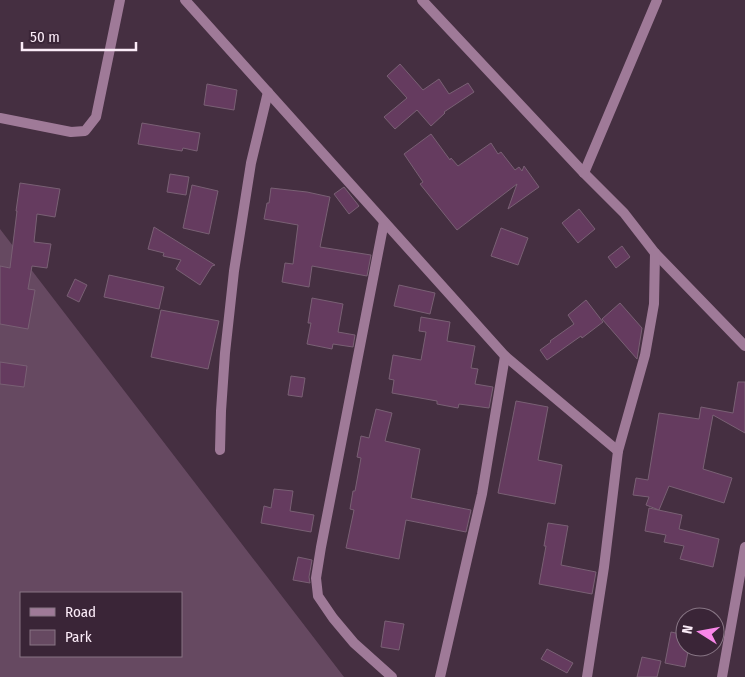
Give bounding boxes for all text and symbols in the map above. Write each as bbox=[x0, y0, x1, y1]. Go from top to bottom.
scale bar bbox=[22, 20, 136, 52]
text: 50 m bbox=[30, 28, 60, 46]
legend bbox=[20, 592, 182, 657]
text: Road bbox=[65, 603, 96, 621]
north arrow bbox=[675, 607, 725, 657]
text: N bbox=[679, 624, 697, 635]
text: Park bbox=[65, 628, 92, 646]

